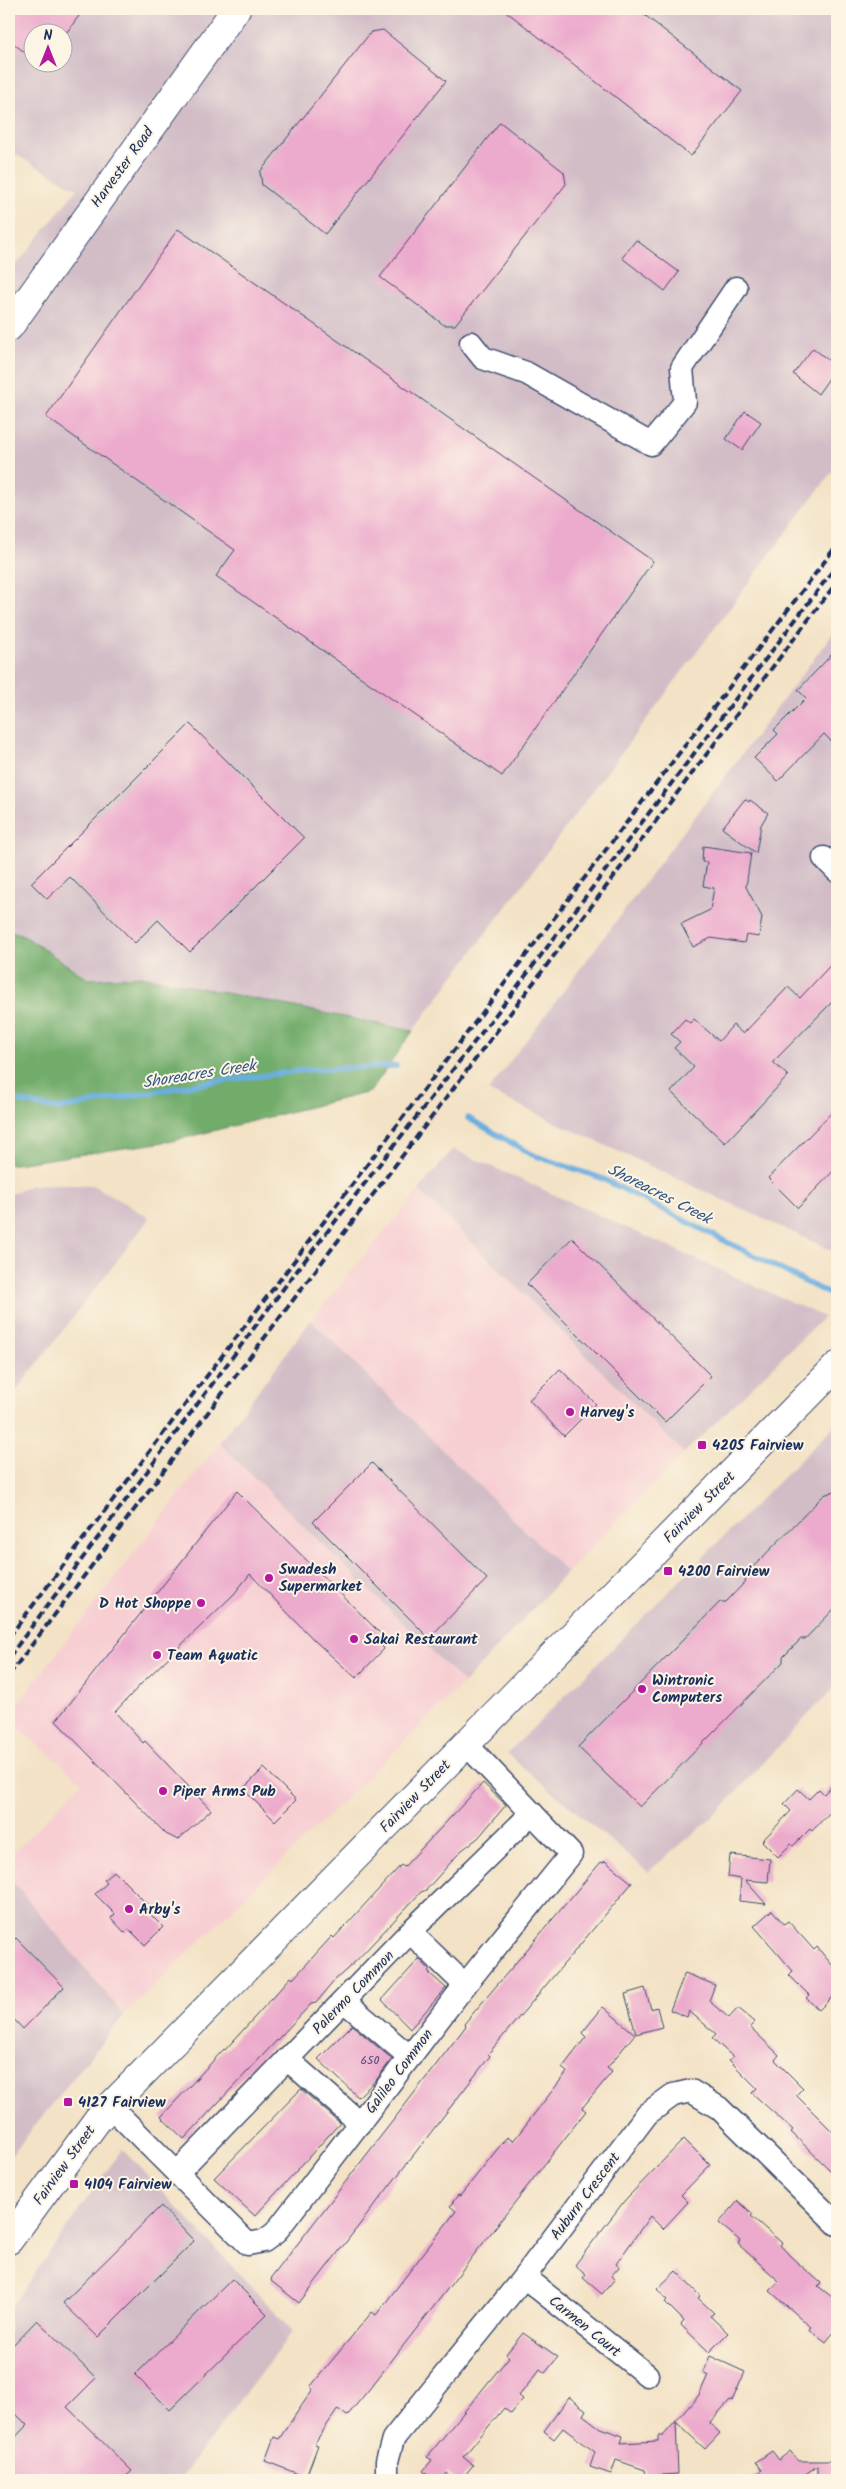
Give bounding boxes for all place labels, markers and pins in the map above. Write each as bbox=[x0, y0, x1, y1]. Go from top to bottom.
place label: Harvey's bbox=[580, 1401, 635, 1425]
marker: Harvey's bbox=[564, 1406, 576, 1418]
place label: 4205 Fairview bbox=[712, 1434, 804, 1458]
marker: 4205 Fairview bbox=[696, 1439, 708, 1451]
place label: Swadesh Supermarket bbox=[279, 1558, 362, 1599]
place label: 4200 Fairview bbox=[678, 1560, 770, 1584]
marker: 4200 Fairview bbox=[662, 1565, 674, 1577]
marker: Swadesh Supermarket bbox=[263, 1572, 275, 1584]
place label: D Hot Shoppe bbox=[99, 1592, 192, 1616]
marker: D Hot Shoppe bbox=[195, 1597, 207, 1609]
place label: Sakai Restaurant bbox=[364, 1628, 478, 1652]
marker: Sakai Restaurant bbox=[348, 1633, 360, 1645]
place label: Team Aquatic bbox=[167, 1644, 258, 1668]
marker: Team Aquatic bbox=[151, 1649, 163, 1661]
place label: Wintronic Computers bbox=[652, 1669, 722, 1710]
marker: Wintronic Computers bbox=[636, 1683, 648, 1695]
place label: Piper Arms Pub bbox=[173, 1780, 276, 1804]
marker: Piper Arms Pub bbox=[157, 1785, 169, 1797]
place label: Arby's bbox=[139, 1898, 181, 1922]
marker: Arby's bbox=[123, 1903, 135, 1915]
place label: 4127 Fairview bbox=[78, 2091, 166, 2115]
marker: 4127 Fairview bbox=[62, 2096, 74, 2108]
place label: 4104 Fairview bbox=[84, 2173, 172, 2197]
marker: 4104 Fairview bbox=[68, 2178, 80, 2190]

